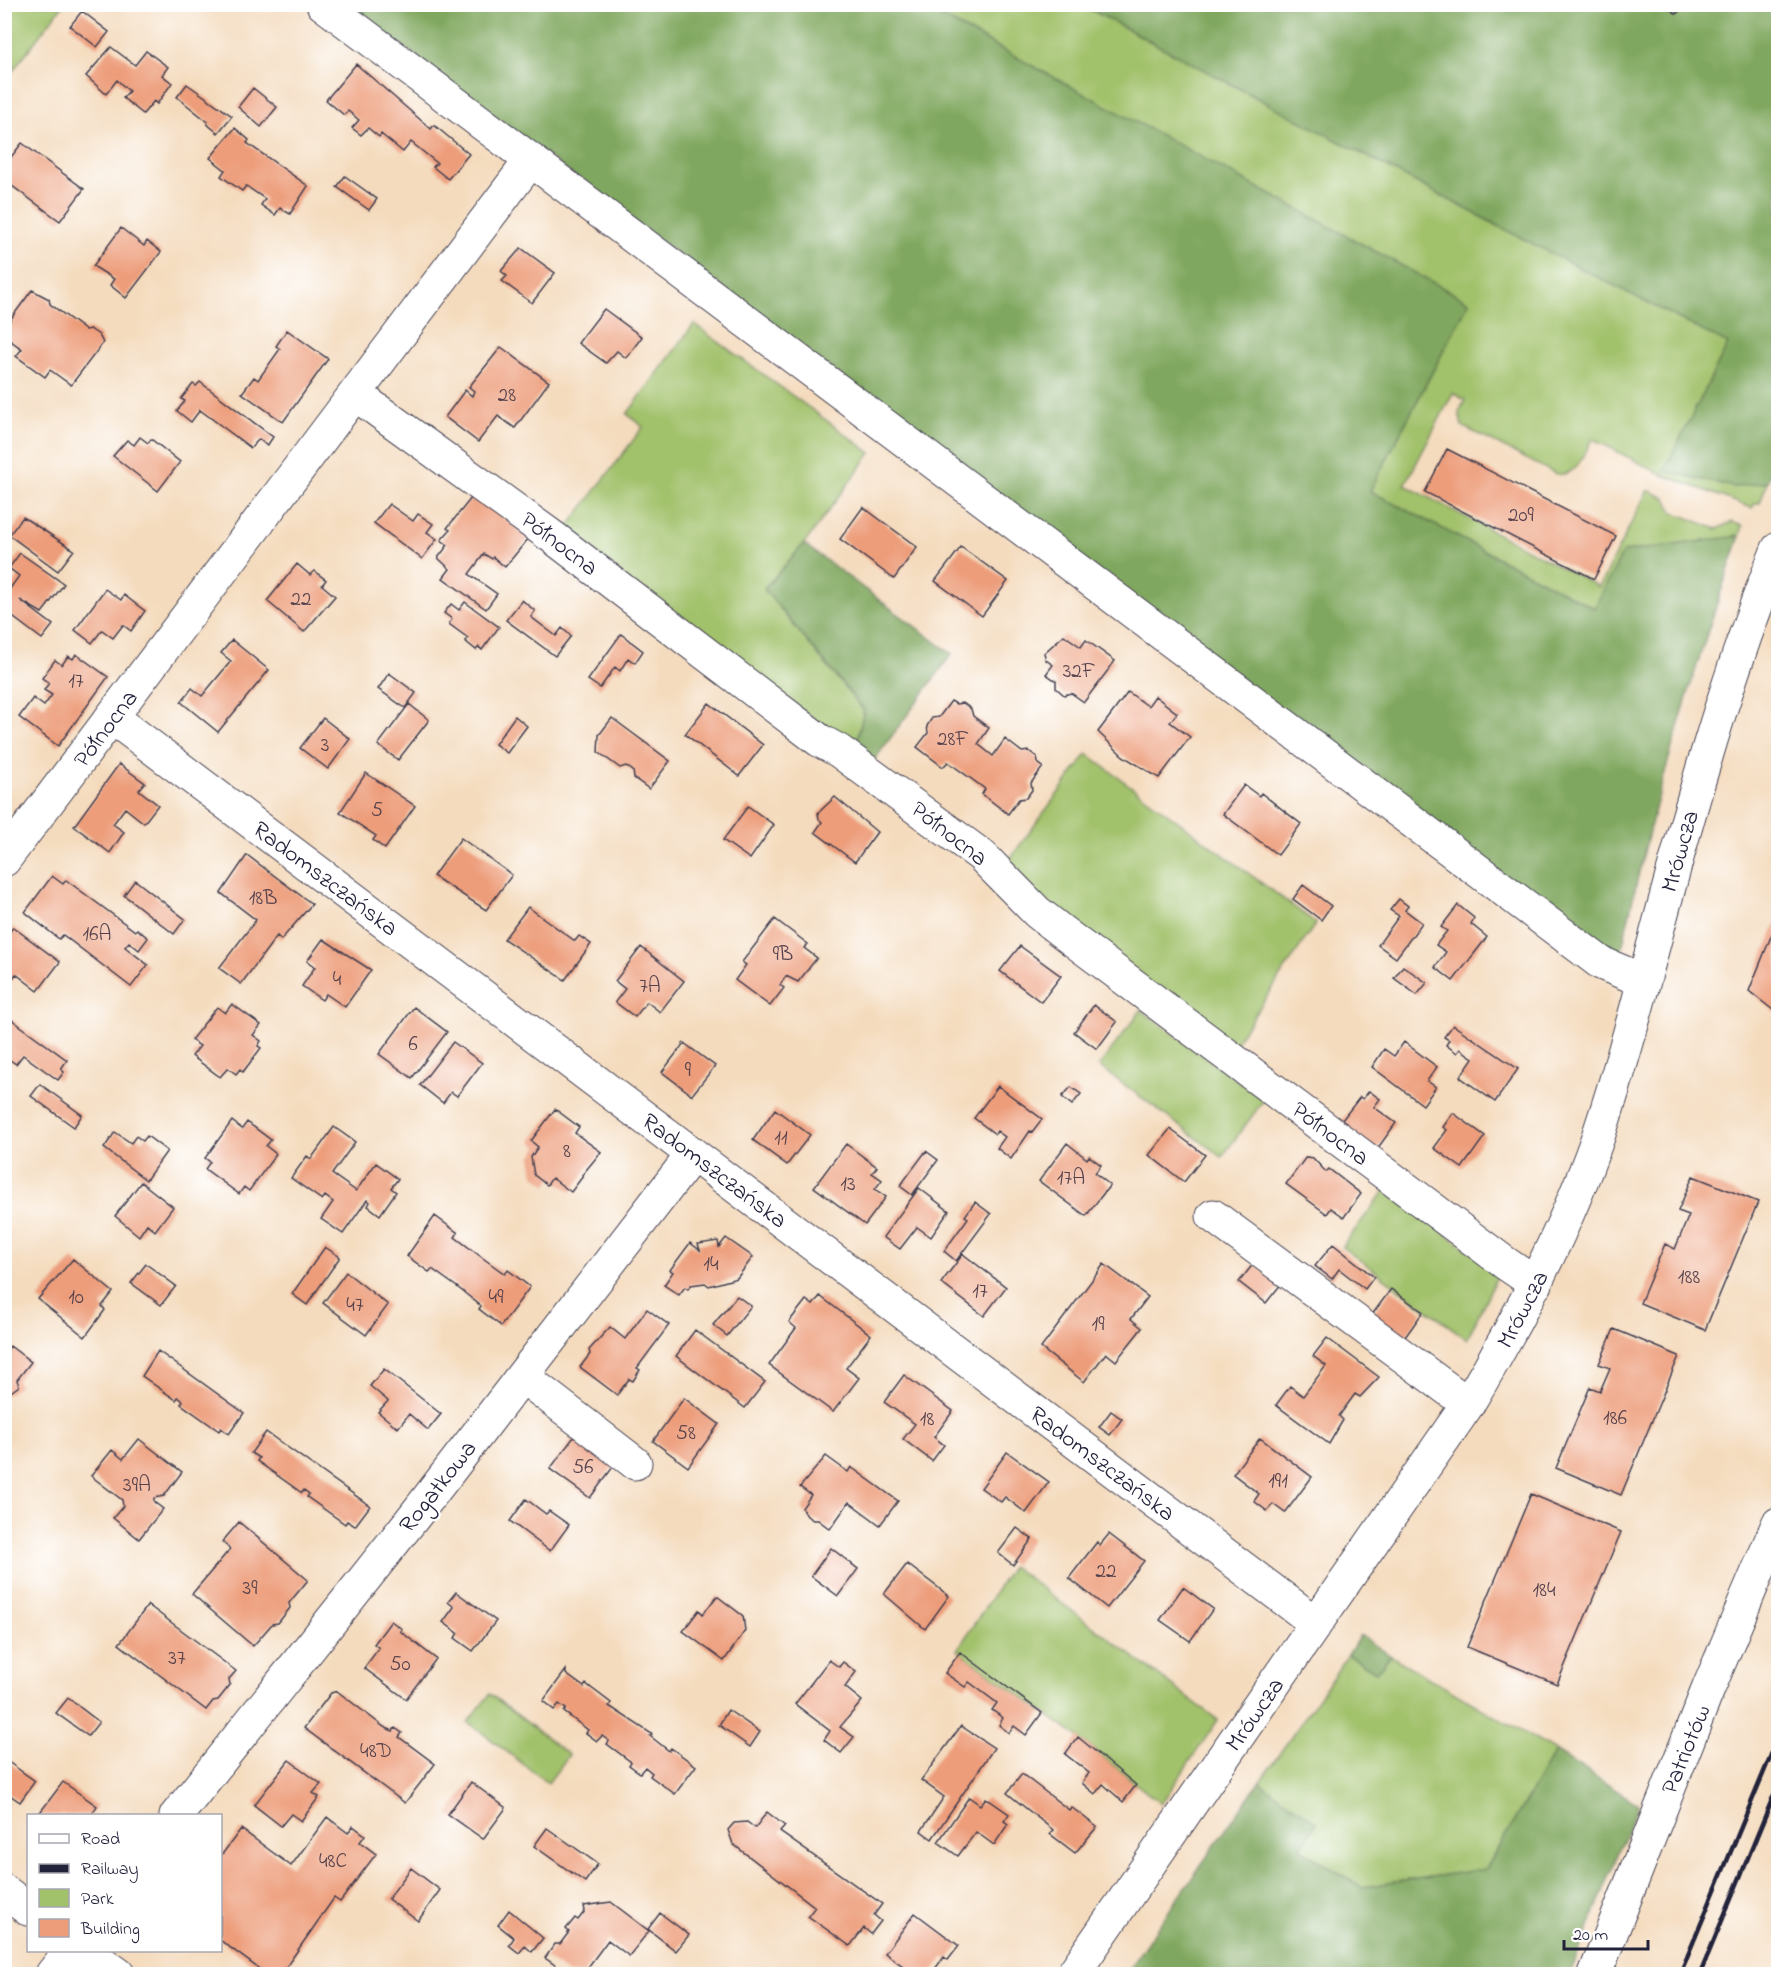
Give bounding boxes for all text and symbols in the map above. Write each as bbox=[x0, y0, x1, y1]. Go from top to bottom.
house number: 28 bbox=[498, 381, 516, 411]
house number: 209 bbox=[1508, 501, 1535, 531]
street label: Północna bbox=[512, 504, 605, 586]
house number: 22 bbox=[291, 585, 311, 615]
house number: 32F bbox=[1063, 657, 1096, 687]
house number: 17 bbox=[68, 667, 84, 697]
street label: Północna bbox=[66, 683, 148, 776]
house number: 28F bbox=[937, 725, 969, 755]
house number: 3 bbox=[321, 731, 329, 761]
street label: Północna bbox=[902, 794, 994, 876]
house number: 5 bbox=[371, 796, 383, 826]
street label: Mrówcza bbox=[1653, 807, 1710, 897]
street label: Radomszczańska bbox=[244, 814, 405, 946]
house number: 18B bbox=[249, 884, 277, 914]
house number: 16A bbox=[83, 920, 111, 950]
house number: 9B bbox=[773, 940, 793, 970]
house number: 4 bbox=[333, 965, 342, 995]
house number: 7A bbox=[639, 972, 661, 1002]
house number: 6 bbox=[408, 1030, 418, 1060]
house number: 9 bbox=[685, 1056, 692, 1086]
street label: Północna bbox=[1283, 1094, 1376, 1176]
street label: Radomszczańska bbox=[633, 1106, 794, 1238]
house number: 11 bbox=[774, 1124, 788, 1154]
house number: 8 bbox=[563, 1137, 571, 1167]
house number: 17A bbox=[1057, 1164, 1085, 1194]
house number: 13 bbox=[840, 1170, 856, 1200]
house number: 14 bbox=[703, 1250, 719, 1280]
house number: 188 bbox=[1678, 1263, 1700, 1293]
street label: Mrówcza bbox=[1489, 1265, 1559, 1355]
house number: 17 bbox=[972, 1277, 988, 1307]
house number: 10 bbox=[68, 1283, 84, 1313]
house number: 49 bbox=[489, 1283, 504, 1313]
house number: 47 bbox=[346, 1291, 364, 1321]
house number: 19 bbox=[1092, 1310, 1105, 1340]
street label: Radomszczańska bbox=[1021, 1399, 1182, 1531]
house number: 186 bbox=[1603, 1404, 1627, 1434]
house number: 18 bbox=[920, 1405, 934, 1435]
house number: 58 bbox=[676, 1419, 696, 1449]
street label: Rogatkowa bbox=[392, 1434, 486, 1541]
house number: 56 bbox=[572, 1453, 594, 1483]
house number: 191 bbox=[1268, 1467, 1288, 1497]
house number: 39A bbox=[123, 1471, 151, 1501]
house number: 22 bbox=[1096, 1557, 1116, 1587]
house number: 39 bbox=[243, 1574, 258, 1604]
house number: 184 bbox=[1532, 1576, 1556, 1606]
house number: 37 bbox=[168, 1644, 186, 1674]
house number: 50 bbox=[389, 1650, 411, 1680]
street label: Mrówcza bbox=[1218, 1671, 1294, 1760]
street label: Patriotów bbox=[1653, 1700, 1721, 1800]
house number: 48D bbox=[360, 1737, 392, 1767]
legend bbox=[27, 1814, 222, 1952]
text: Road bbox=[81, 1827, 120, 1853]
house number: 48C bbox=[319, 1847, 347, 1877]
text: Railway bbox=[81, 1857, 138, 1883]
text: Park bbox=[81, 1887, 114, 1913]
scale bar bbox=[1564, 1913, 1648, 1951]
text: Building bbox=[80, 1917, 140, 1944]
text: 20 m bbox=[1573, 1923, 1608, 1949]

